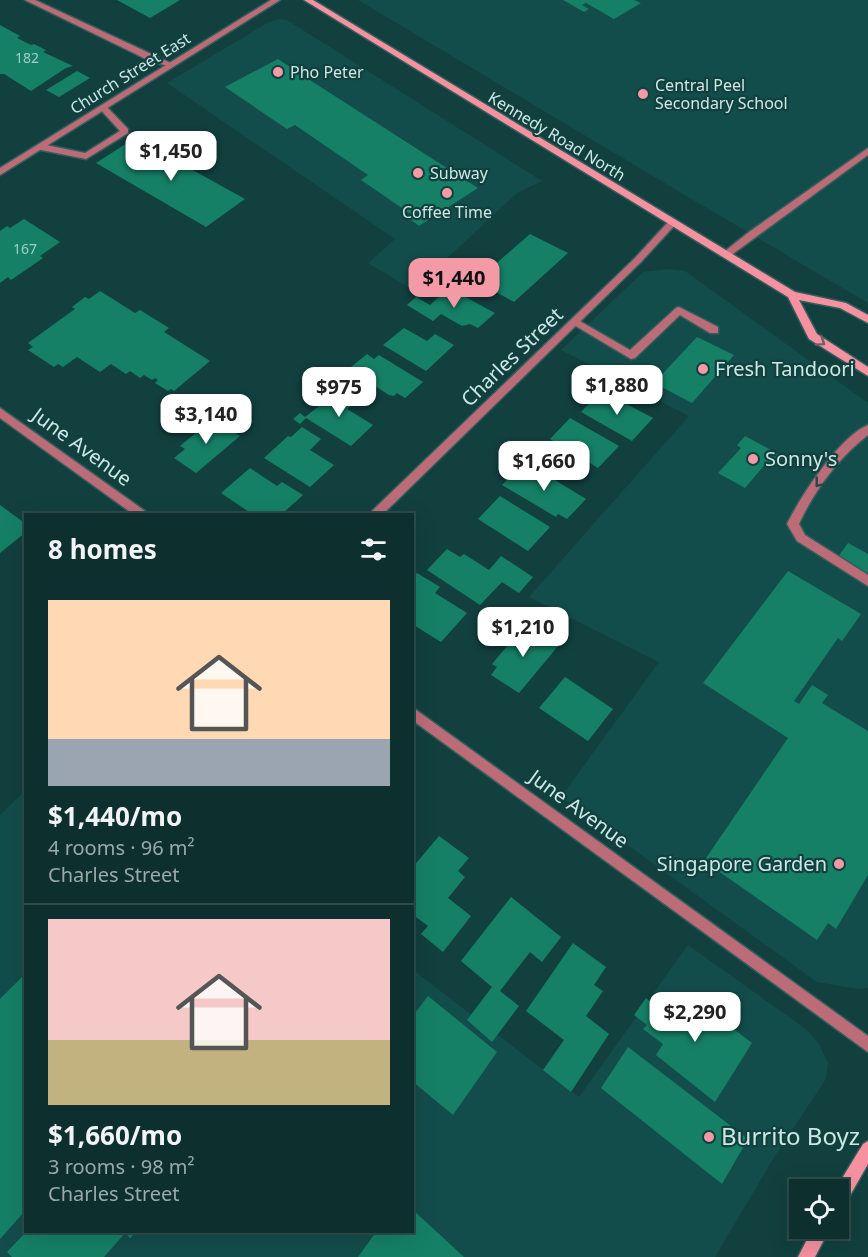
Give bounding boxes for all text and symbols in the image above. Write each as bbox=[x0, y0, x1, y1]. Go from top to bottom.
street label: Church Street East bbox=[66, 27, 195, 119]
house number: 182 bbox=[15, 48, 39, 67]
place label: Pho Peter bbox=[290, 61, 364, 83]
marker: Pho Peter bbox=[271, 65, 285, 79]
place label: Central Peel Secondary School bbox=[655, 74, 788, 114]
street label: Kennedy Road North bbox=[484, 86, 630, 186]
marker: Central Peel Secondary School bbox=[636, 87, 650, 101]
pin: $1,450 bbox=[122, 131, 220, 182]
text: $1,450 bbox=[140, 137, 202, 164]
place label: Subway bbox=[430, 162, 489, 184]
marker: Subway bbox=[411, 166, 425, 180]
marker: Coffee Time bbox=[440, 186, 454, 200]
place label: Coffee Time bbox=[402, 201, 492, 223]
house number: 167 bbox=[13, 239, 37, 258]
pin: $1,440 bbox=[405, 258, 503, 309]
text: $1,440 bbox=[423, 264, 485, 291]
street label: Charles Street bbox=[455, 301, 568, 412]
one-way arrow bbox=[815, 334, 826, 345]
place label: Fresh Tandoori bbox=[715, 355, 855, 382]
marker: Fresh Tandoori bbox=[696, 362, 710, 376]
pin: $1,880 bbox=[568, 365, 666, 416]
pin: $975 bbox=[303, 367, 375, 418]
text: $1,880 bbox=[586, 371, 648, 398]
text: $975 bbox=[316, 373, 362, 400]
pin: $3,140 bbox=[157, 394, 255, 445]
street label: June Avenue bbox=[25, 400, 138, 492]
text: $3,140 bbox=[175, 400, 237, 427]
pin: $1,660 bbox=[495, 441, 593, 492]
place label: Sonny's bbox=[765, 445, 837, 472]
text: $1,660 bbox=[513, 447, 575, 474]
marker: Sonny's bbox=[746, 452, 760, 466]
one-way arrow bbox=[815, 477, 826, 488]
text: 8 homes bbox=[48, 531, 157, 567]
icon: filters bbox=[357, 533, 390, 566]
pin: $1,210 bbox=[474, 607, 572, 658]
text: $1,210 bbox=[492, 613, 554, 640]
icon: home bbox=[165, 639, 273, 747]
street label: June Avenue bbox=[522, 762, 635, 854]
text: $1,440/mo bbox=[48, 798, 182, 834]
text: 4 rooms · 96 m² bbox=[48, 834, 195, 861]
place label: Singapore Garden bbox=[657, 850, 827, 877]
marker: Singapore Garden bbox=[832, 857, 846, 871]
text: Charles Street bbox=[48, 861, 180, 888]
icon: home bbox=[165, 958, 273, 1066]
pin: $2,290 bbox=[646, 992, 744, 1043]
text: $2,290 bbox=[664, 998, 726, 1025]
text: $1,660/mo bbox=[48, 1117, 182, 1153]
place label: Burrito Boyz bbox=[721, 1119, 860, 1152]
marker: Burrito Boyz bbox=[702, 1130, 716, 1144]
text: 3 rooms · 98 m² bbox=[48, 1153, 195, 1180]
map controls bbox=[789, 1179, 849, 1239]
button: locate bbox=[789, 1179, 849, 1239]
text: Charles Street bbox=[48, 1180, 180, 1207]

